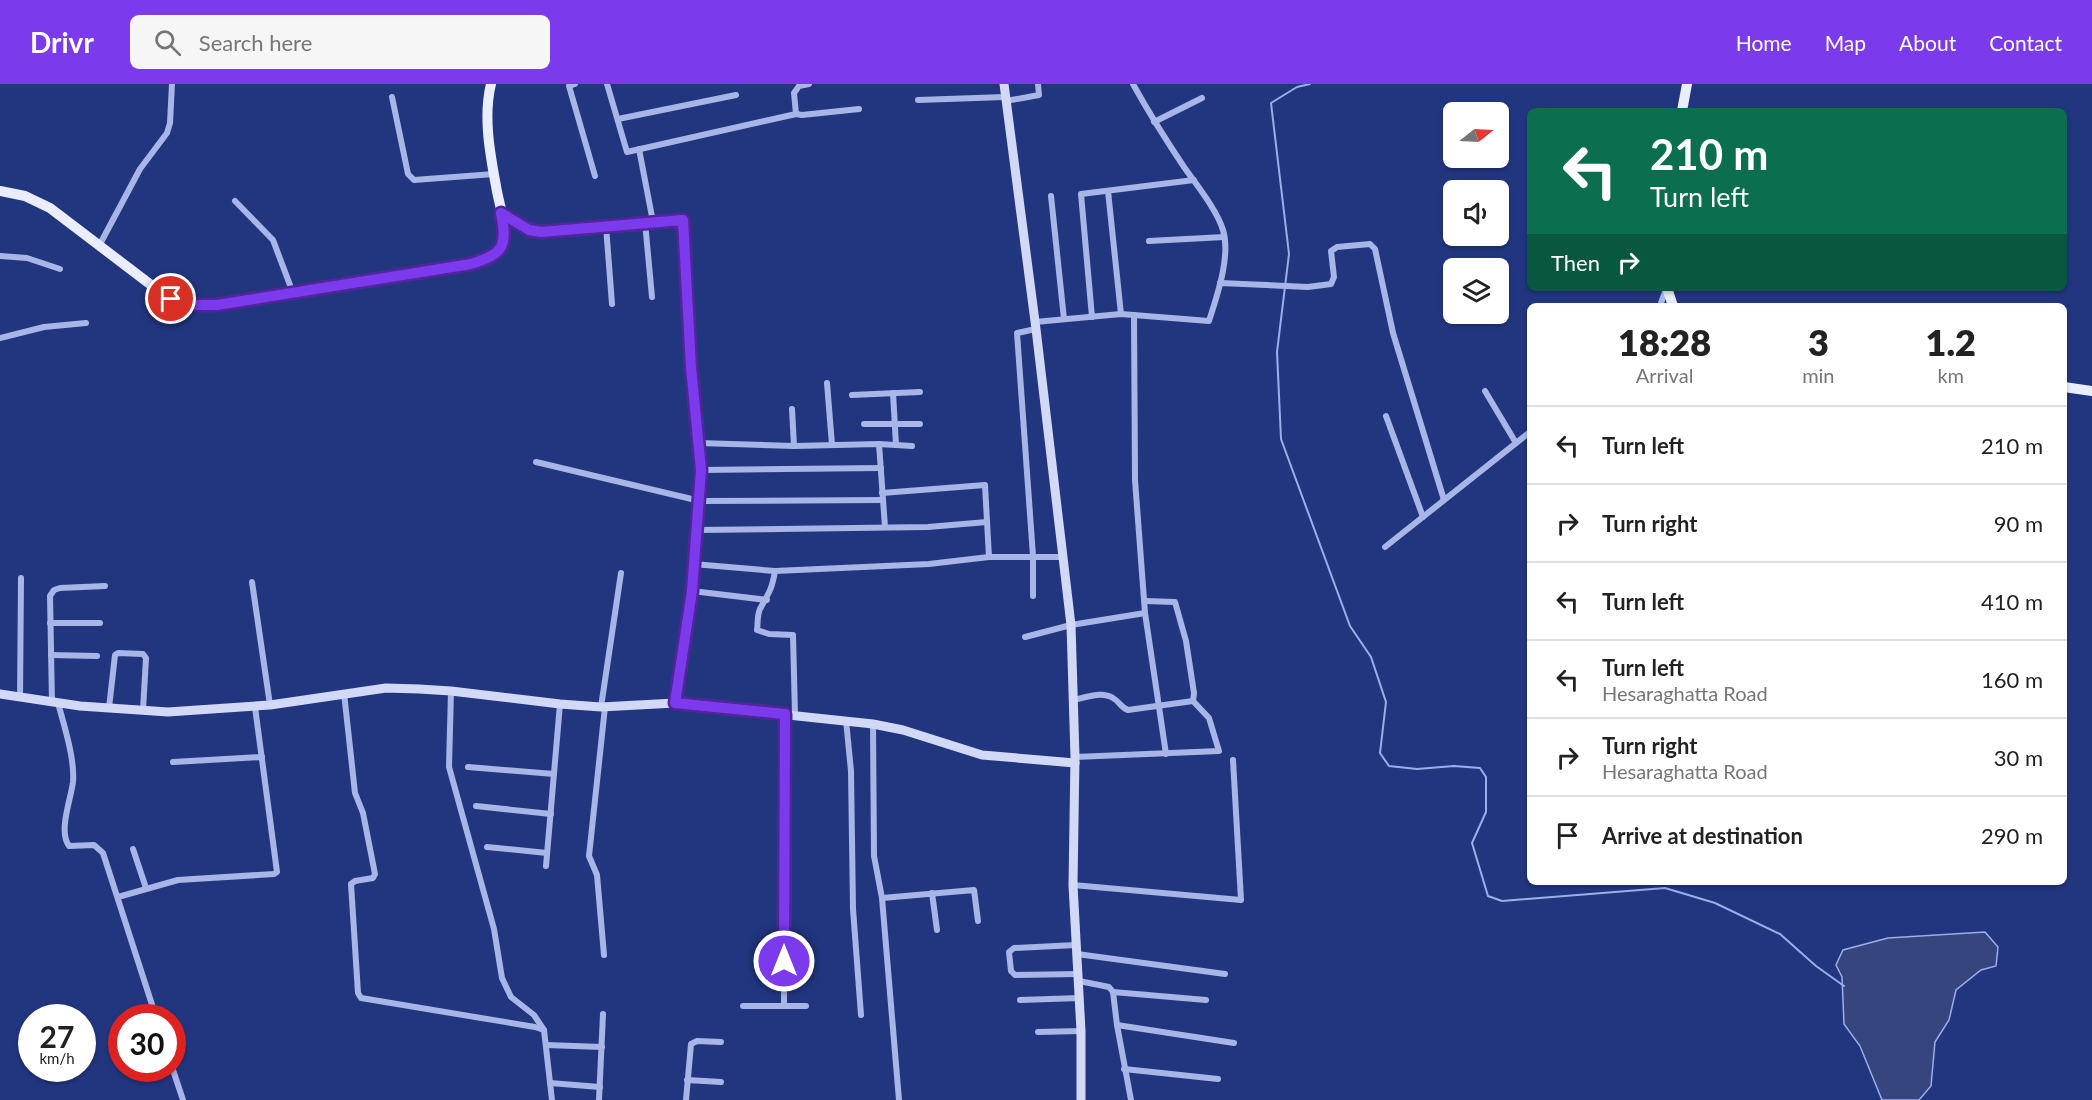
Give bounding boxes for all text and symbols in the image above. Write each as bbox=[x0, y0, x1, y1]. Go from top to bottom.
search box bbox=[130, 15, 550, 69]
text: Drivr bbox=[30, 25, 94, 59]
icon: search bbox=[151, 26, 184, 59]
text: Search here bbox=[199, 29, 312, 56]
text: Home bbox=[1736, 30, 1792, 55]
text: Map bbox=[1825, 30, 1866, 55]
text: About bbox=[1899, 30, 1956, 55]
text: Contact bbox=[1989, 30, 2062, 55]
north arrow bbox=[1443, 102, 1509, 168]
map controls bbox=[1443, 102, 1509, 324]
text: 210 m bbox=[1650, 129, 1768, 179]
icon: left bbox=[1551, 132, 1629, 210]
button: sound bbox=[1443, 180, 1509, 246]
text: Turn left bbox=[1650, 180, 1749, 213]
icon: right bbox=[1612, 246, 1645, 279]
text: Then bbox=[1551, 249, 1600, 276]
button: layers bbox=[1443, 258, 1509, 324]
pin bbox=[145, 273, 196, 324]
icon: arrive bbox=[154, 282, 187, 315]
text: 18:28 bbox=[1618, 320, 1711, 364]
text: 3 bbox=[1808, 320, 1829, 364]
text: 1.2 bbox=[1926, 320, 1976, 364]
text: Arrival bbox=[1636, 363, 1693, 387]
text: min bbox=[1802, 363, 1835, 387]
text: km bbox=[1937, 363, 1964, 387]
icon: left bbox=[1551, 429, 1584, 462]
text: Turn left bbox=[1602, 432, 1684, 459]
text: 210 m bbox=[1981, 432, 2043, 459]
icon: right bbox=[1551, 507, 1584, 540]
text: Turn right bbox=[1602, 510, 1697, 537]
text: 90 m bbox=[1994, 510, 2043, 537]
icon: left bbox=[1551, 585, 1584, 618]
text: Turn left bbox=[1602, 588, 1684, 615]
text: 410 m bbox=[1981, 588, 2043, 615]
text: Turn left bbox=[1602, 654, 1684, 681]
icon: left bbox=[1551, 663, 1584, 696]
text: 160 m bbox=[1981, 666, 2043, 693]
text: Hesaraghatta Road bbox=[1602, 681, 1768, 705]
text: Turn right bbox=[1602, 732, 1697, 759]
icon: right bbox=[1551, 741, 1584, 774]
text: 30 m bbox=[1994, 744, 2043, 771]
text: Hesaraghatta Road bbox=[1602, 759, 1768, 783]
icon: arrive bbox=[1551, 819, 1584, 852]
text: Arrive at destination bbox=[1602, 822, 1803, 849]
text: 290 m bbox=[1981, 822, 2043, 849]
position arrow bbox=[752, 929, 816, 993]
speed limit sign: 30 bbox=[108, 1004, 186, 1082]
text: 27 bbox=[40, 1018, 74, 1054]
text: km/h bbox=[39, 1049, 75, 1067]

